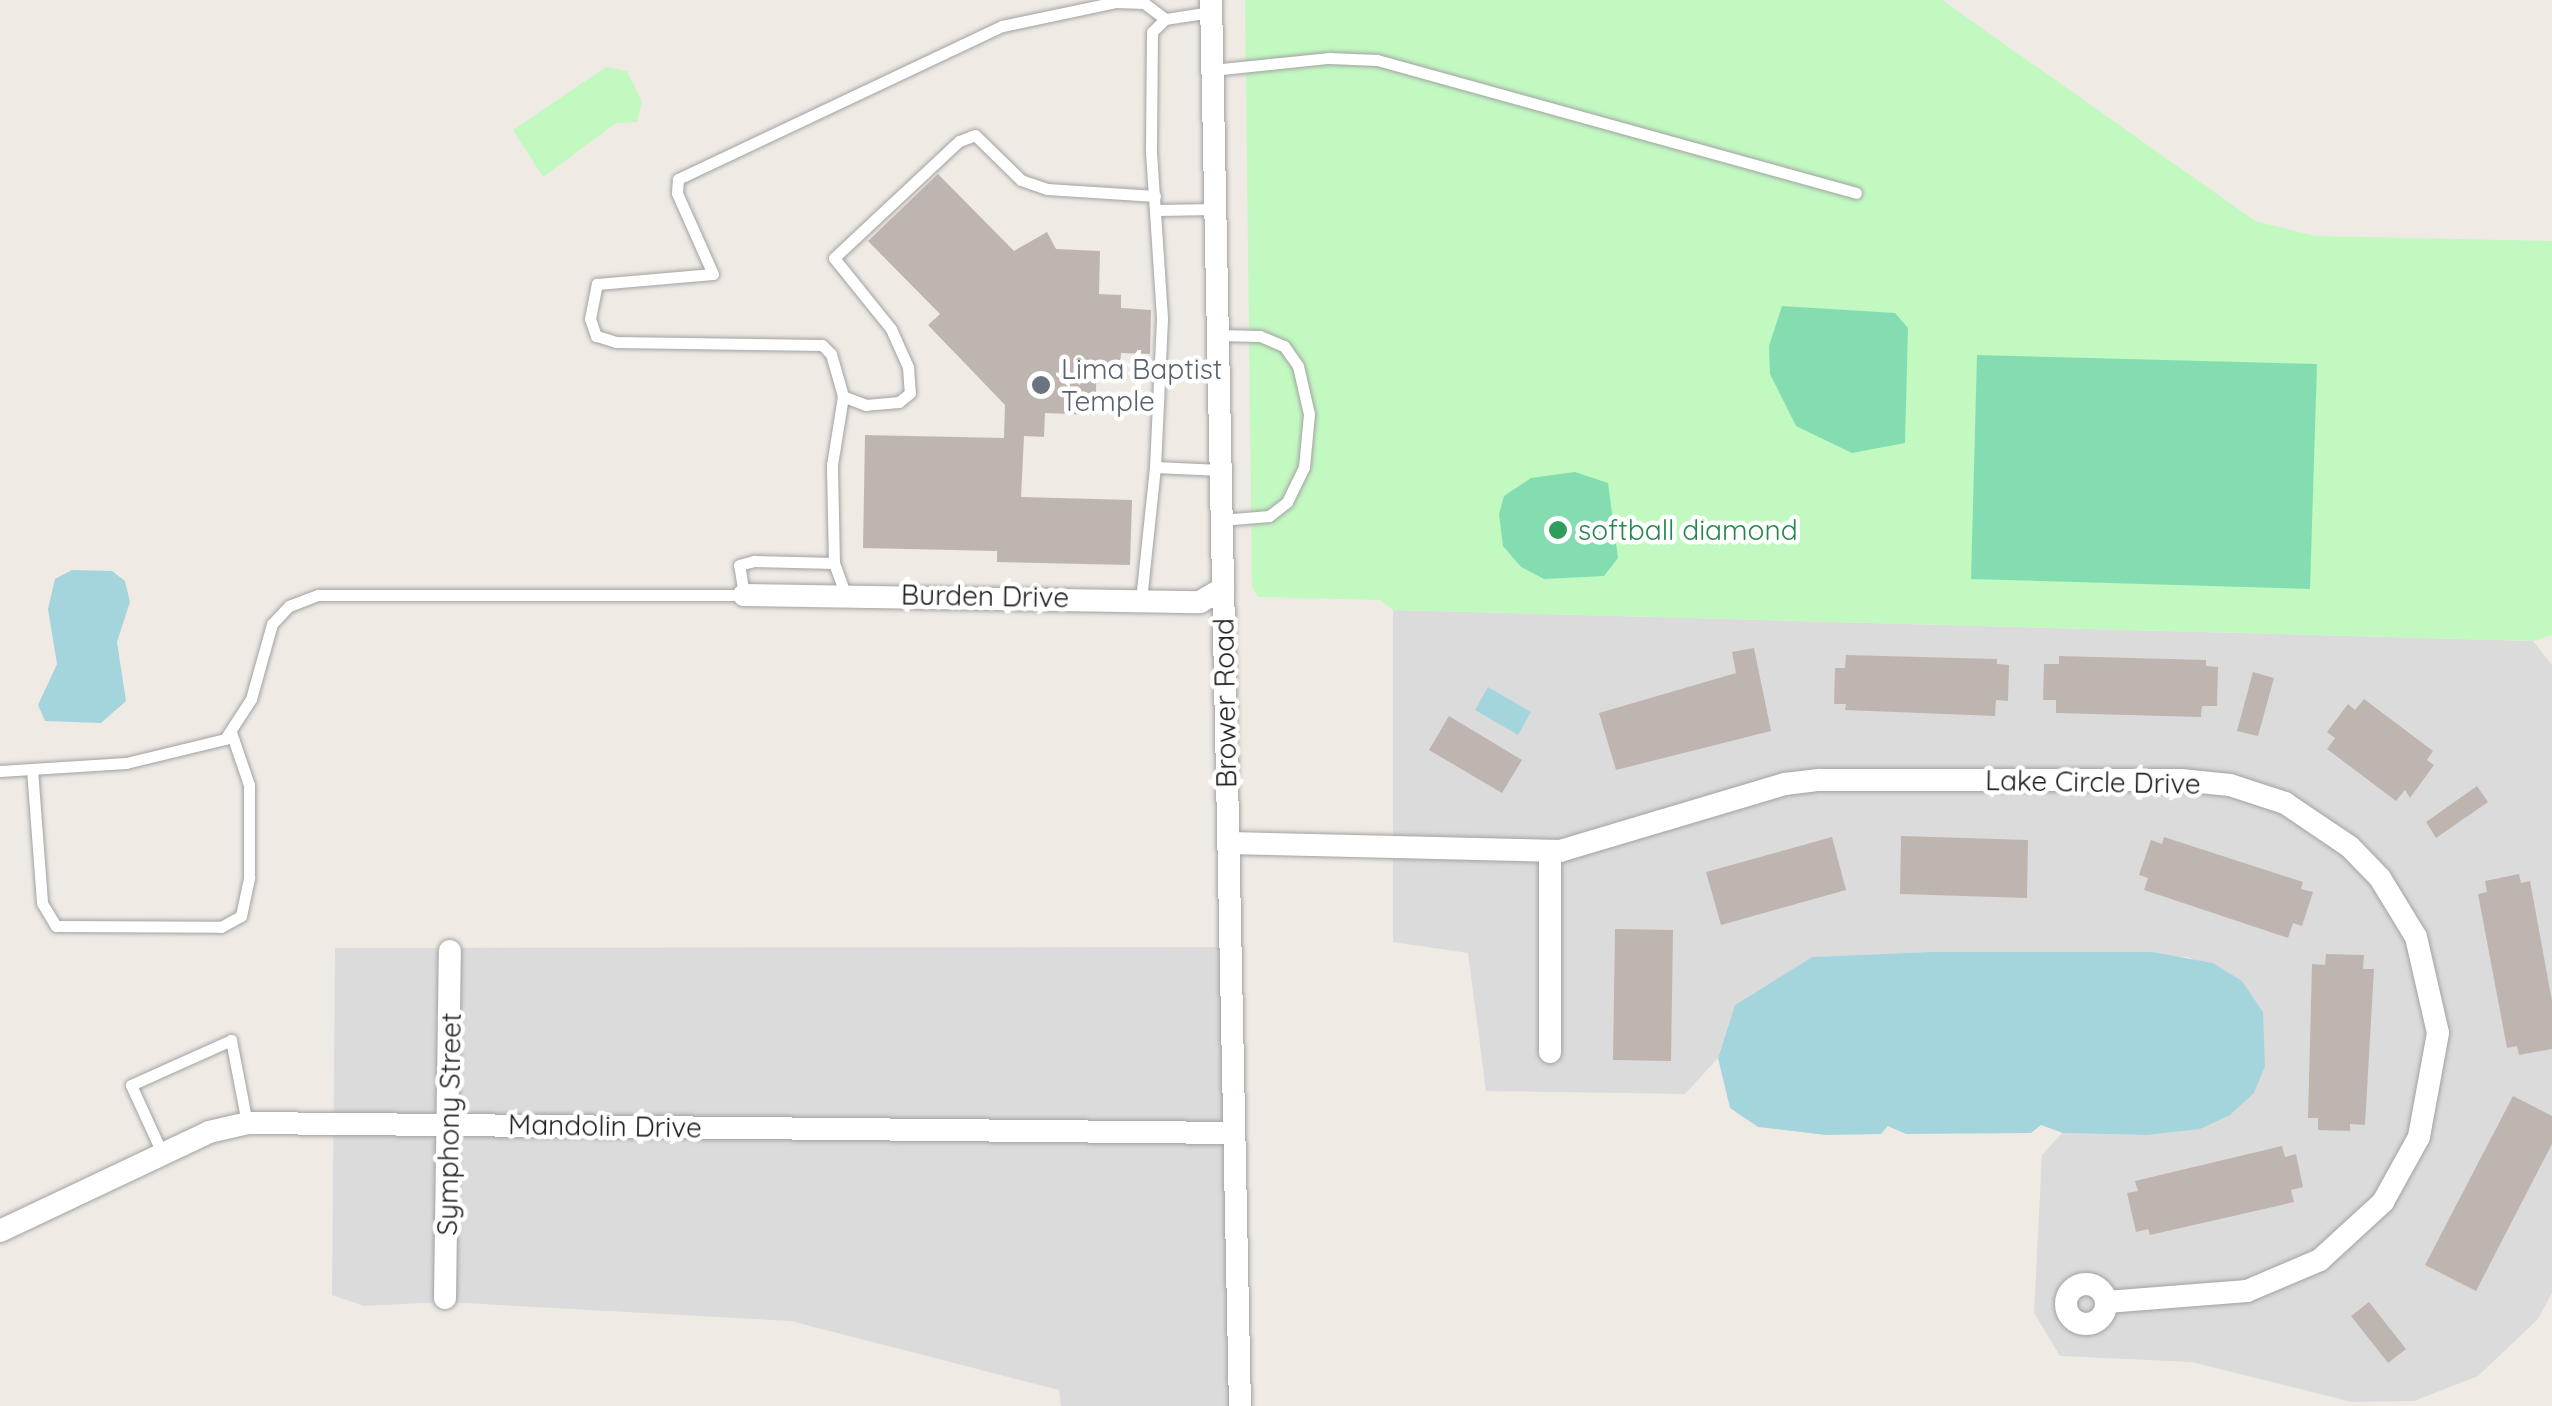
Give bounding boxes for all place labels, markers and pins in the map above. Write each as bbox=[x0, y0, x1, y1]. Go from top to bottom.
place label: Lima Baptist Temple bbox=[1061, 352, 1222, 418]
marker: Lima Baptist Temple bbox=[1030, 374, 1052, 396]
place label: softball diamond bbox=[1578, 513, 1798, 547]
marker: softball diamond bbox=[1547, 519, 1569, 541]

